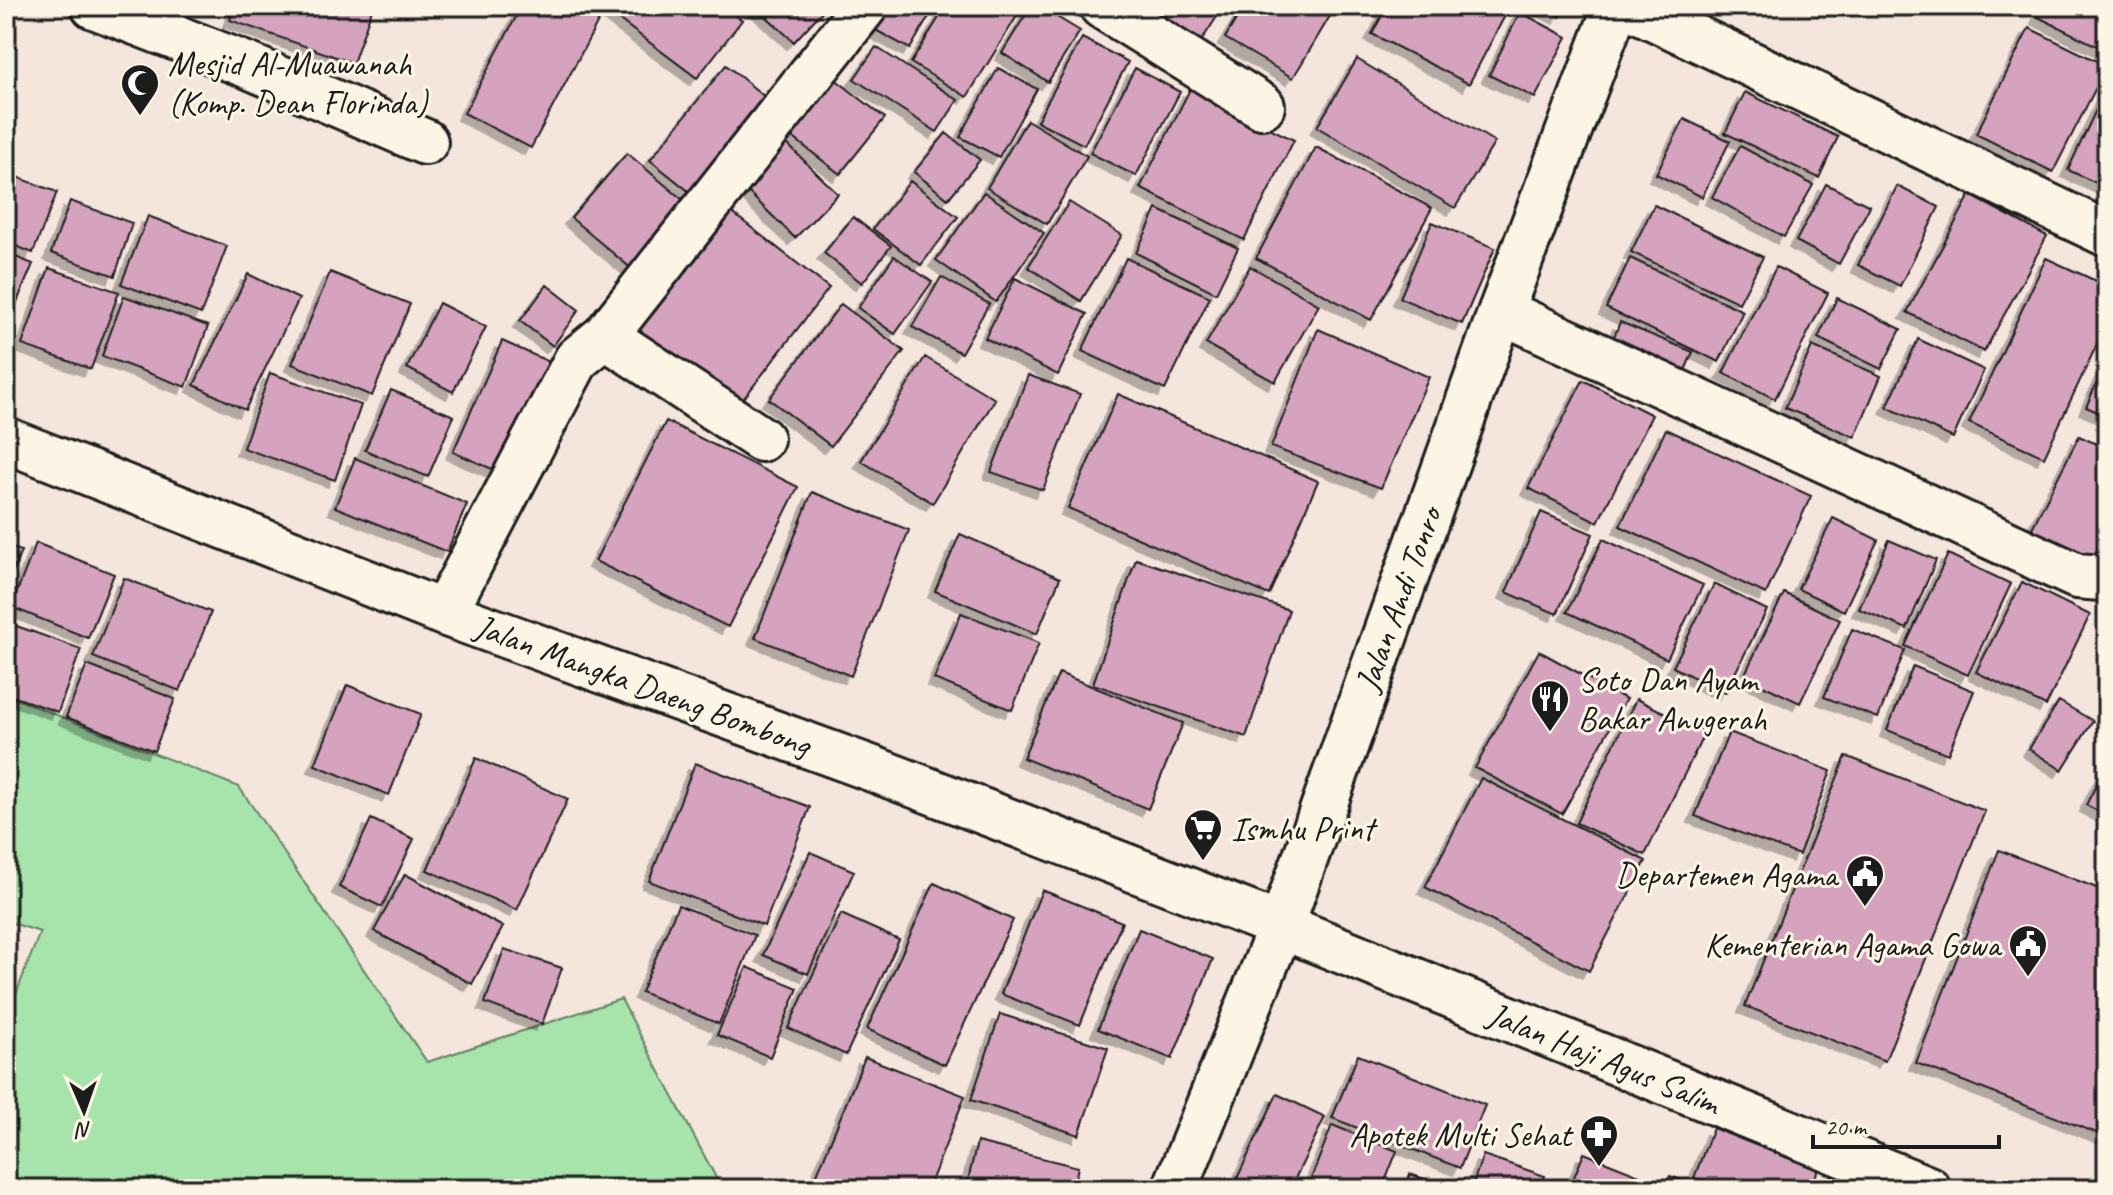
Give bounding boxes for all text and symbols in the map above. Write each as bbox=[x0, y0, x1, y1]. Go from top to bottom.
place label: Mesjid Al-Muawanah (Komp. Dean Florinda) bbox=[168, 42, 429, 124]
mosque icon: Mesjid Al-Muawanah (Komp. Dean Florinda) bbox=[119, 62, 161, 117]
street label: Jalan Andi Tonro bbox=[1344, 498, 1452, 699]
street label: Jalan Mangka Daeng Bombong bbox=[468, 604, 819, 767]
place label: Soto Dan Ayam Bakar Anugerah bbox=[1578, 658, 1767, 740]
restaurant icon: Soto Dan Ayam Bakar Anugerah bbox=[1529, 678, 1571, 733]
supermarket icon: Ismhu Print bbox=[1182, 807, 1224, 862]
place label: Ismhu Print bbox=[1231, 807, 1379, 850]
place label: Departemen Agama bbox=[1616, 853, 1840, 896]
public building icon: Departemen Agama bbox=[1844, 853, 1886, 908]
place label: Kementerian Agama Gowa bbox=[1704, 923, 2003, 966]
public building icon: Kementerian Agama Gowa bbox=[2007, 923, 2049, 978]
street label: Jalan Haji Agus Salim bbox=[1480, 991, 1729, 1125]
north arrow bbox=[44, 1071, 124, 1151]
scale bar bbox=[1813, 1099, 1999, 1149]
text: 20 m bbox=[1825, 1112, 1868, 1142]
place label: Apotek Multi Sehat bbox=[1349, 1113, 1575, 1156]
pharmacy icon: Apotek Multi Sehat bbox=[1578, 1113, 1620, 1168]
text: N bbox=[74, 1116, 92, 1144]

